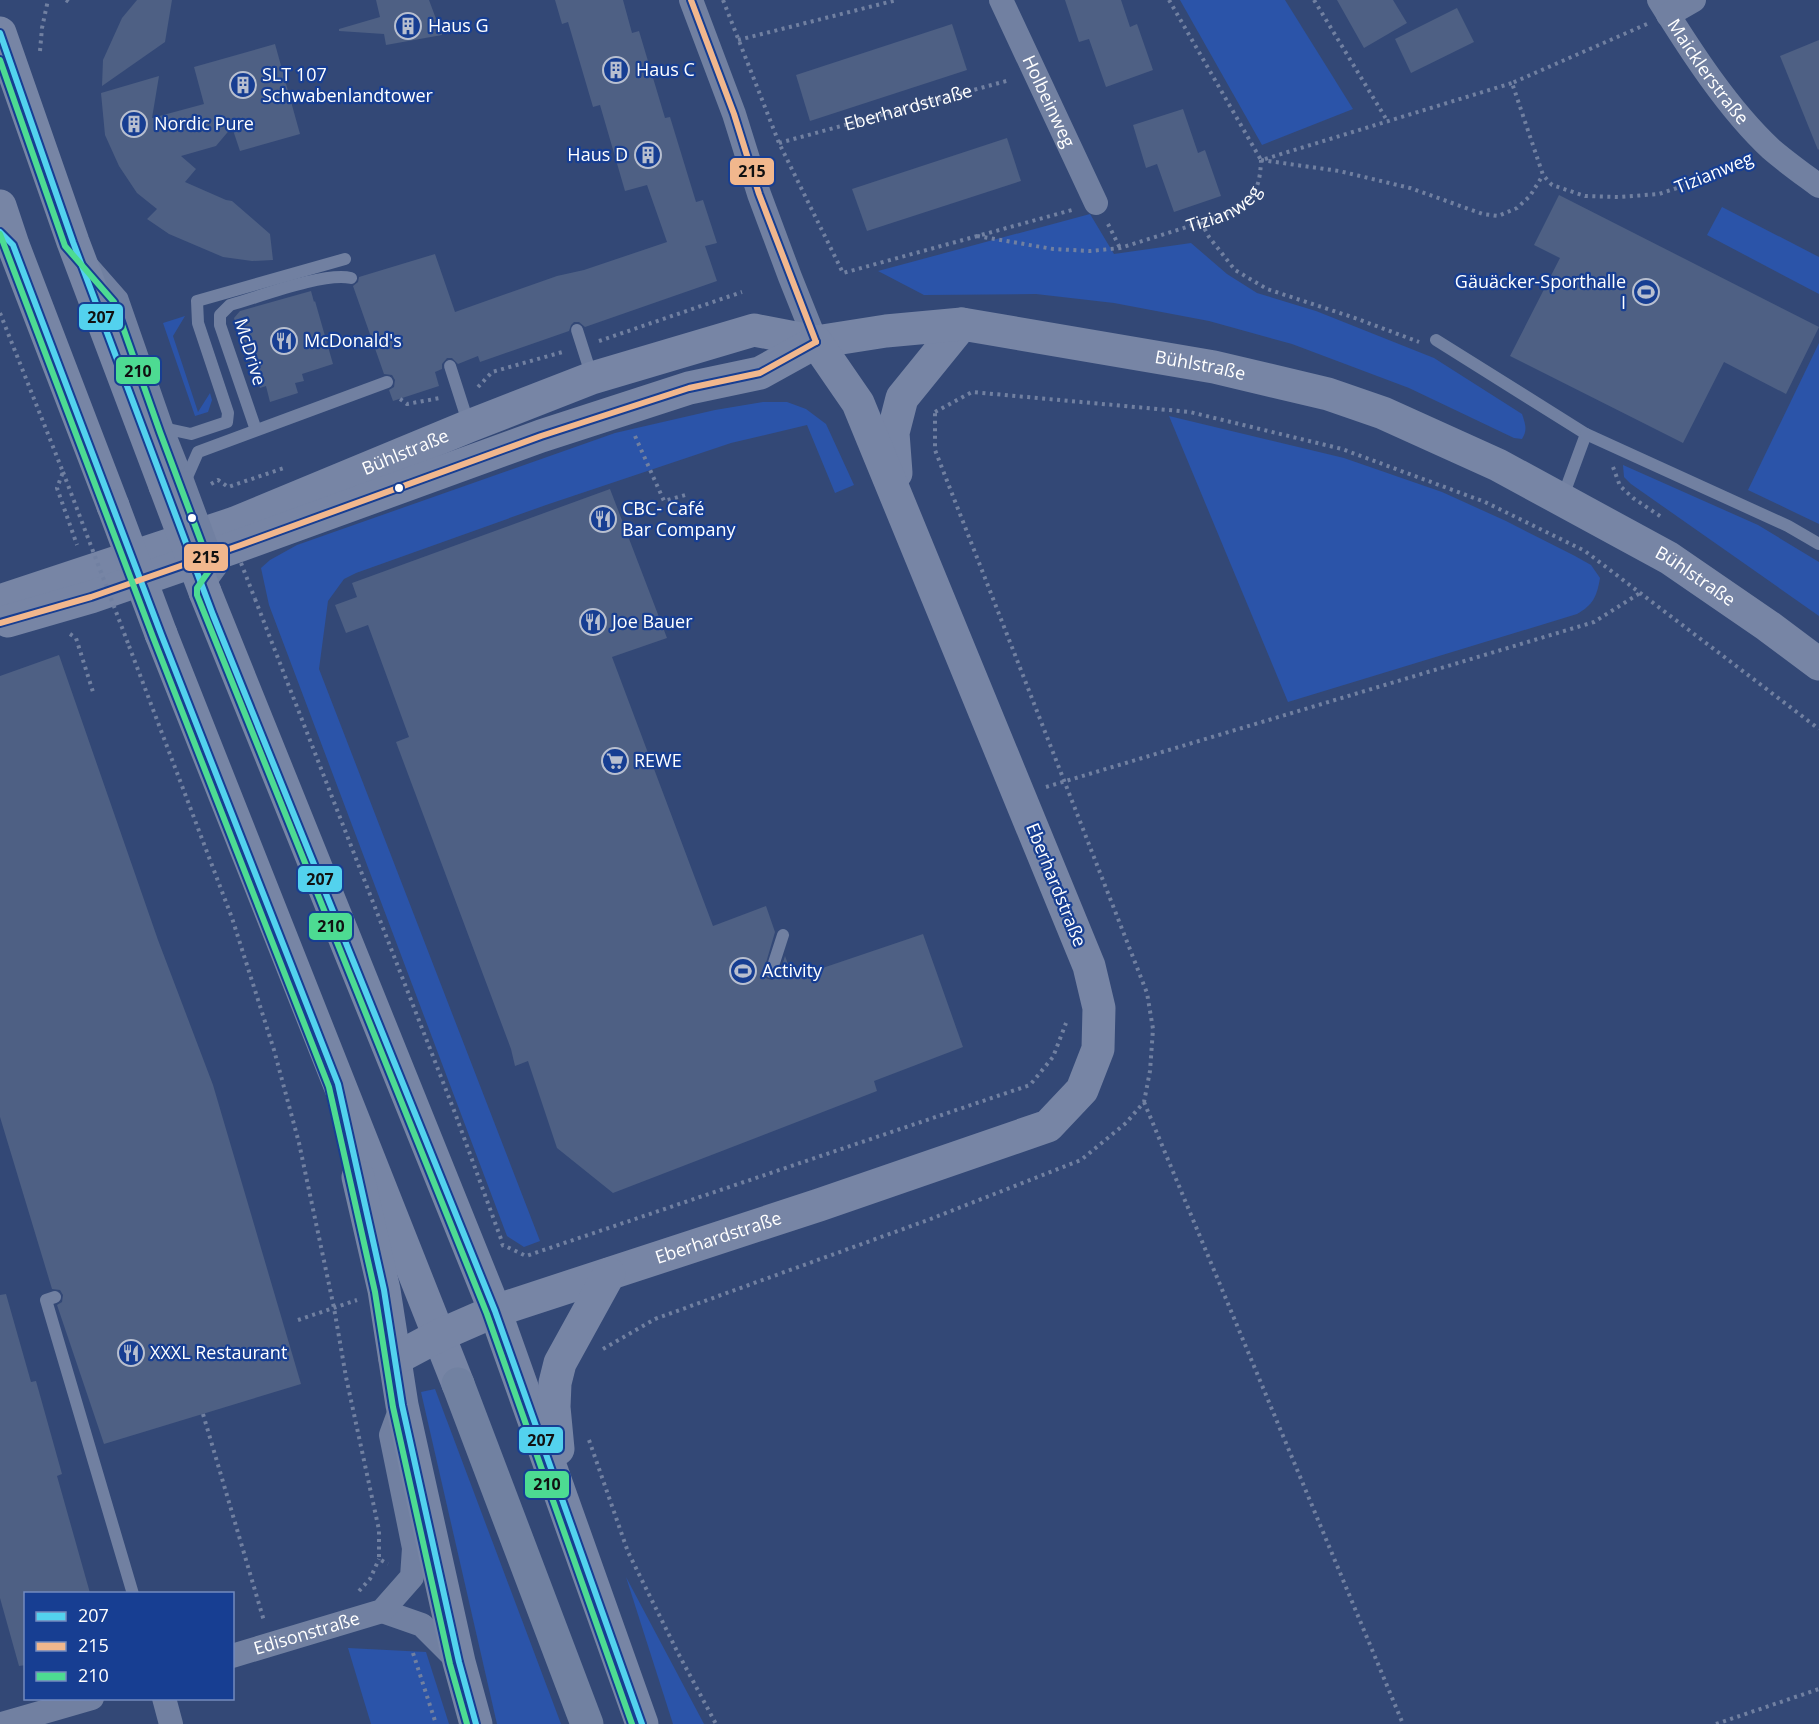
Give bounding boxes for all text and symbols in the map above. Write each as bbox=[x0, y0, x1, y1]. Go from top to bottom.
building icon: Haus G bbox=[393, 11, 423, 41]
place label: Haus G bbox=[428, 13, 489, 37]
street label: Maicklerstraße bbox=[1663, 14, 1755, 129]
street label: Holbeinweg bbox=[1017, 51, 1081, 151]
building icon: Haus C bbox=[601, 55, 631, 85]
place label: Haus C bbox=[636, 57, 695, 81]
place label: SLT 107 Schwabenlandtower bbox=[262, 62, 434, 107]
building icon: SLT 107 Schwabenlandtower bbox=[228, 70, 258, 100]
street label: Eberhardstraße bbox=[841, 78, 975, 136]
building icon: Nordic Pure bbox=[119, 109, 149, 139]
place label: Nordic Pure bbox=[154, 111, 254, 135]
building icon: Haus D bbox=[633, 140, 663, 170]
place label: Haus D bbox=[567, 142, 628, 166]
street label: Tizianweg bbox=[1671, 145, 1756, 199]
line badge: 215 bbox=[729, 157, 775, 186]
text: 215 bbox=[738, 160, 766, 182]
street label: Tizianweg bbox=[1183, 181, 1266, 237]
place label: Gäuäcker-Sporthalle I bbox=[1455, 269, 1626, 314]
sports icon: Gäuäcker-Sporthalle I bbox=[1631, 277, 1661, 307]
line badge: 207 bbox=[78, 303, 124, 331]
text: 207 bbox=[87, 306, 115, 328]
street label: McDrive bbox=[229, 315, 273, 388]
restaurant icon: McDonald's bbox=[269, 326, 299, 356]
place label: McDonald's bbox=[304, 328, 402, 352]
street label: Bühlstraße bbox=[1153, 344, 1248, 385]
line badge: 210 bbox=[115, 356, 161, 385]
text: 210 bbox=[124, 360, 152, 382]
street label: Bühlstraße bbox=[358, 423, 452, 480]
unlabelled marker bbox=[393, 482, 405, 494]
place label: CBC- Café Bar Company bbox=[622, 496, 737, 541]
restaurant icon: CBC- Café Bar Company bbox=[588, 504, 618, 534]
unlabelled marker bbox=[186, 512, 198, 524]
street label: Bühlstraße bbox=[1651, 540, 1741, 611]
line badge: 215 bbox=[183, 543, 229, 572]
text: 215 bbox=[192, 546, 220, 568]
restaurant icon: Joe Bauer bbox=[578, 607, 608, 637]
place label: Joe Bauer bbox=[610, 609, 693, 633]
supermarket icon: REWE bbox=[600, 746, 630, 776]
place label: REWE bbox=[634, 748, 682, 772]
street label: Eberhardstraße bbox=[1021, 819, 1093, 950]
line badge: 207 bbox=[297, 865, 343, 893]
text: 207 bbox=[306, 868, 334, 890]
line badge: 210 bbox=[308, 912, 353, 941]
text: 210 bbox=[317, 915, 345, 937]
sports icon: Activity bbox=[728, 956, 758, 986]
place label: Activity bbox=[762, 958, 823, 982]
street label: Eberhardstraße bbox=[652, 1205, 784, 1269]
restaurant icon: XXXL Restaurant bbox=[116, 1338, 146, 1368]
place label: XXXL Restaurant bbox=[150, 1340, 287, 1364]
line badge: 207 bbox=[518, 1426, 564, 1454]
text: 207 bbox=[527, 1429, 555, 1451]
line badge: 210 bbox=[524, 1470, 570, 1499]
text: 210 bbox=[533, 1473, 561, 1495]
legend bbox=[24, 1592, 234, 1700]
text: 207 bbox=[78, 1603, 109, 1627]
street label: Edisonstraße bbox=[250, 1605, 362, 1660]
text: 215 bbox=[78, 1633, 109, 1657]
text: 210 bbox=[78, 1663, 109, 1687]

